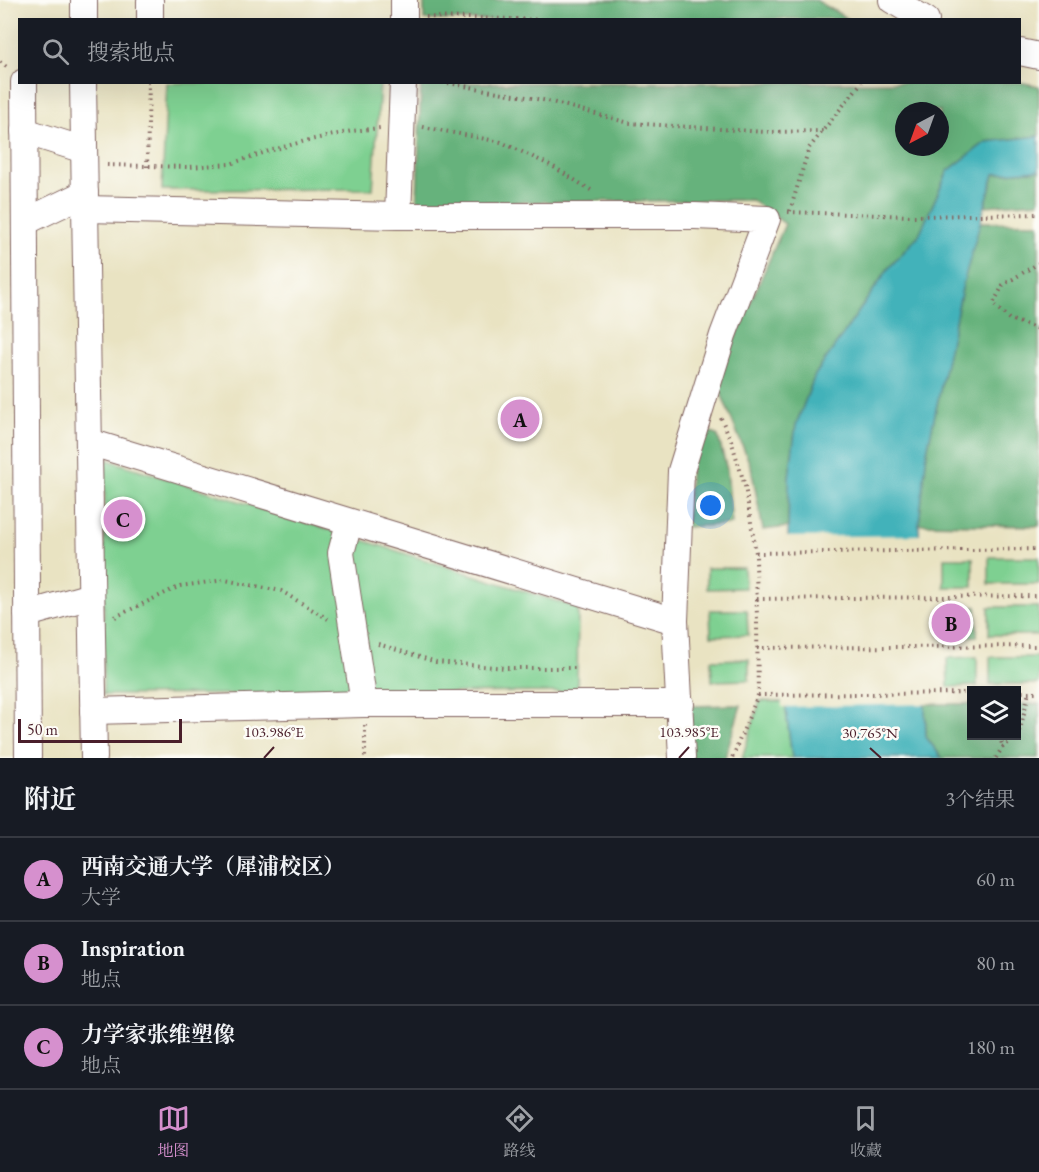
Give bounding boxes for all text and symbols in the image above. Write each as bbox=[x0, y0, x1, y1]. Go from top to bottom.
search box bbox=[18, 18, 1021, 84]
icon: search bbox=[39, 35, 72, 68]
text: 搜索地点 bbox=[87, 38, 175, 67]
north arrow bbox=[895, 102, 949, 156]
pin: A bbox=[500, 396, 540, 442]
your location bbox=[696, 491, 725, 520]
pin: C bbox=[104, 496, 142, 542]
pin: B bbox=[932, 600, 970, 646]
map controls bbox=[967, 686, 1021, 740]
button: layers bbox=[967, 686, 1021, 740]
scale bar bbox=[18, 716, 182, 744]
text: 50 m bbox=[27, 719, 58, 740]
text: 103.986°E bbox=[244, 722, 304, 741]
text: 103.985°E bbox=[659, 722, 719, 741]
text: 30.765°N bbox=[842, 723, 898, 742]
text: 附近 bbox=[24, 782, 76, 816]
text: 3个结果 bbox=[945, 786, 1015, 812]
text: 西南交通大学（犀浦校区） bbox=[81, 852, 345, 881]
text: A bbox=[36, 866, 51, 892]
text: 60 m bbox=[976, 866, 1015, 892]
text: 大学 bbox=[81, 884, 121, 910]
text: Inspiration bbox=[81, 934, 185, 963]
text: B bbox=[37, 950, 50, 976]
text: 80 m bbox=[976, 950, 1015, 976]
text: 地点 bbox=[81, 966, 121, 992]
text: 力学家张维塑像 bbox=[81, 1020, 235, 1049]
text: C bbox=[36, 1034, 51, 1060]
text: 180 m bbox=[967, 1034, 1015, 1060]
text: 地点 bbox=[81, 1052, 121, 1078]
tab: 地图 bbox=[157, 1102, 190, 1161]
tab: 路线 bbox=[503, 1102, 536, 1161]
tab: 收藏 bbox=[849, 1102, 882, 1161]

